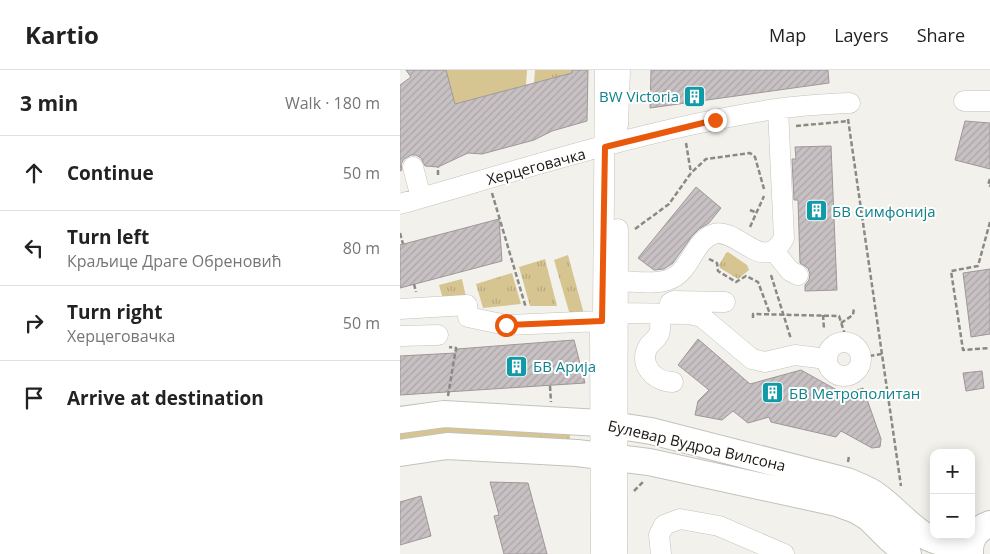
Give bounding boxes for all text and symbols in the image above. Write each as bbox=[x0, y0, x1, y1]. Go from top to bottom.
text: Kartio bbox=[25, 18, 99, 51]
text: Map bbox=[769, 23, 806, 47]
text: Layers bbox=[834, 23, 889, 47]
text: Share bbox=[917, 23, 965, 47]
building icon: BW Victoria bbox=[683, 84, 707, 108]
place label: BW Victoria bbox=[599, 86, 679, 106]
text: 3 min bbox=[20, 89, 78, 117]
text: Walk · 180 m bbox=[285, 92, 380, 114]
route end bbox=[704, 109, 727, 132]
street label: Херцеговачка bbox=[484, 143, 588, 189]
icon: ahead bbox=[20, 159, 48, 187]
text: Continue bbox=[67, 160, 154, 186]
text: 50 m bbox=[343, 162, 380, 184]
building icon: БВ Симфонија bbox=[804, 199, 828, 223]
place label: БВ Симфонија bbox=[832, 201, 936, 221]
text: Turn left bbox=[67, 224, 149, 250]
icon: left bbox=[20, 234, 48, 262]
text: 80 m bbox=[343, 237, 380, 259]
text: Краљице Драге Обреновић bbox=[67, 250, 282, 272]
text: Turn right bbox=[67, 299, 162, 325]
icon: right bbox=[20, 309, 48, 337]
text: 50 m bbox=[343, 312, 380, 334]
route start bbox=[495, 314, 518, 337]
text: Херцеговачка bbox=[67, 325, 175, 347]
building icon: БВ Арија bbox=[505, 354, 529, 378]
place label: БВ Арија bbox=[533, 356, 596, 376]
building icon: БВ Метрополитан bbox=[761, 381, 785, 405]
place label: БВ Метрополитан bbox=[789, 383, 920, 403]
icon: arrive bbox=[20, 384, 48, 412]
text: Arrive at destination bbox=[67, 385, 264, 411]
street label: Булевар Вудроа Вилсона bbox=[606, 415, 788, 475]
map controls bbox=[930, 449, 975, 539]
button: + bbox=[930, 449, 975, 494]
button: − bbox=[930, 494, 975, 539]

